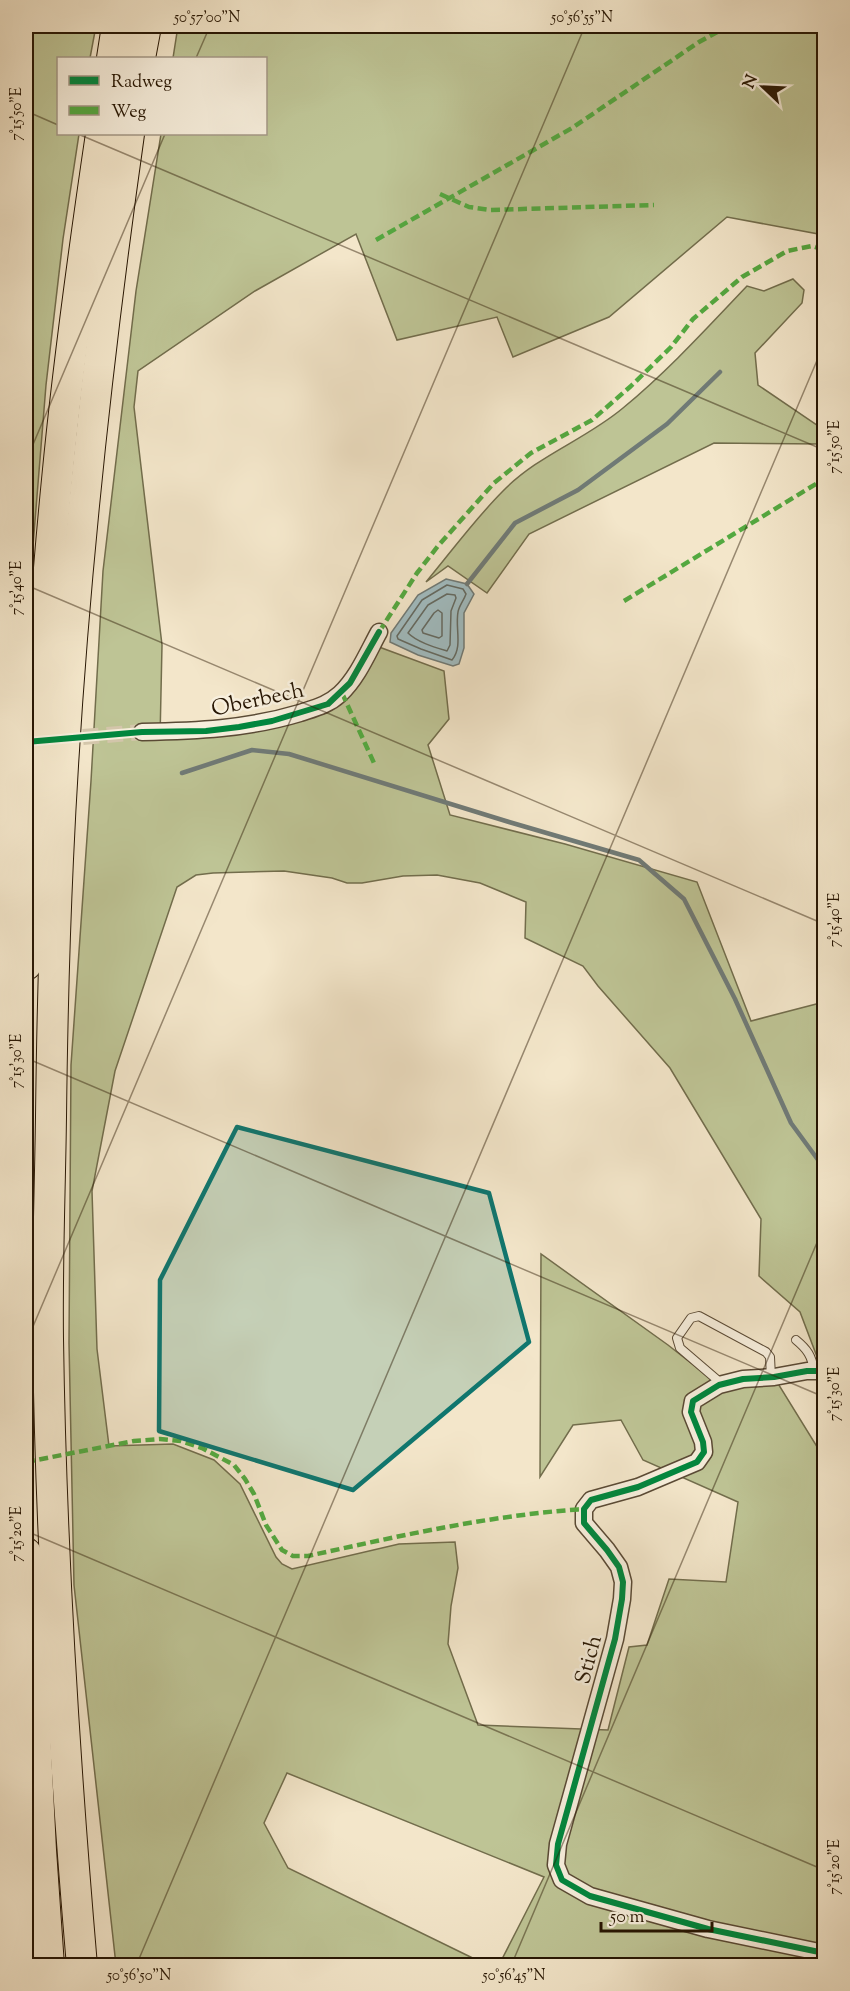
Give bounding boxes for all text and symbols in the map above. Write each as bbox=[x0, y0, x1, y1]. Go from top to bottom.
text: 50°57'00"N bbox=[173, 8, 240, 29]
text: 50°56'55"N bbox=[550, 8, 613, 29]
legend bbox=[57, 57, 267, 135]
north arrow bbox=[733, 57, 793, 117]
text: Radweg bbox=[111, 70, 172, 96]
text: N bbox=[738, 72, 765, 92]
text: 7°15'50"E bbox=[7, 87, 28, 141]
text: Weg bbox=[111, 100, 147, 126]
text: 7°15'50"E bbox=[825, 420, 846, 474]
text: 7°15'40"E bbox=[7, 561, 28, 615]
street label: Oberbech bbox=[209, 676, 307, 726]
text: 7°15'40"E bbox=[825, 893, 846, 947]
text: 7°15'30"E bbox=[7, 1034, 28, 1088]
text: 7°15'30"E bbox=[825, 1367, 846, 1421]
text: 7°15'20"E bbox=[7, 1506, 28, 1562]
street label: Stich bbox=[568, 1632, 612, 1688]
text: 7°15'20"E bbox=[825, 1839, 846, 1895]
scale bar bbox=[601, 1895, 712, 1933]
text: 50 m bbox=[609, 1905, 645, 1931]
text: 50°56'50"N bbox=[106, 1966, 171, 1987]
text: 50°56'45"N bbox=[482, 1966, 545, 1987]

